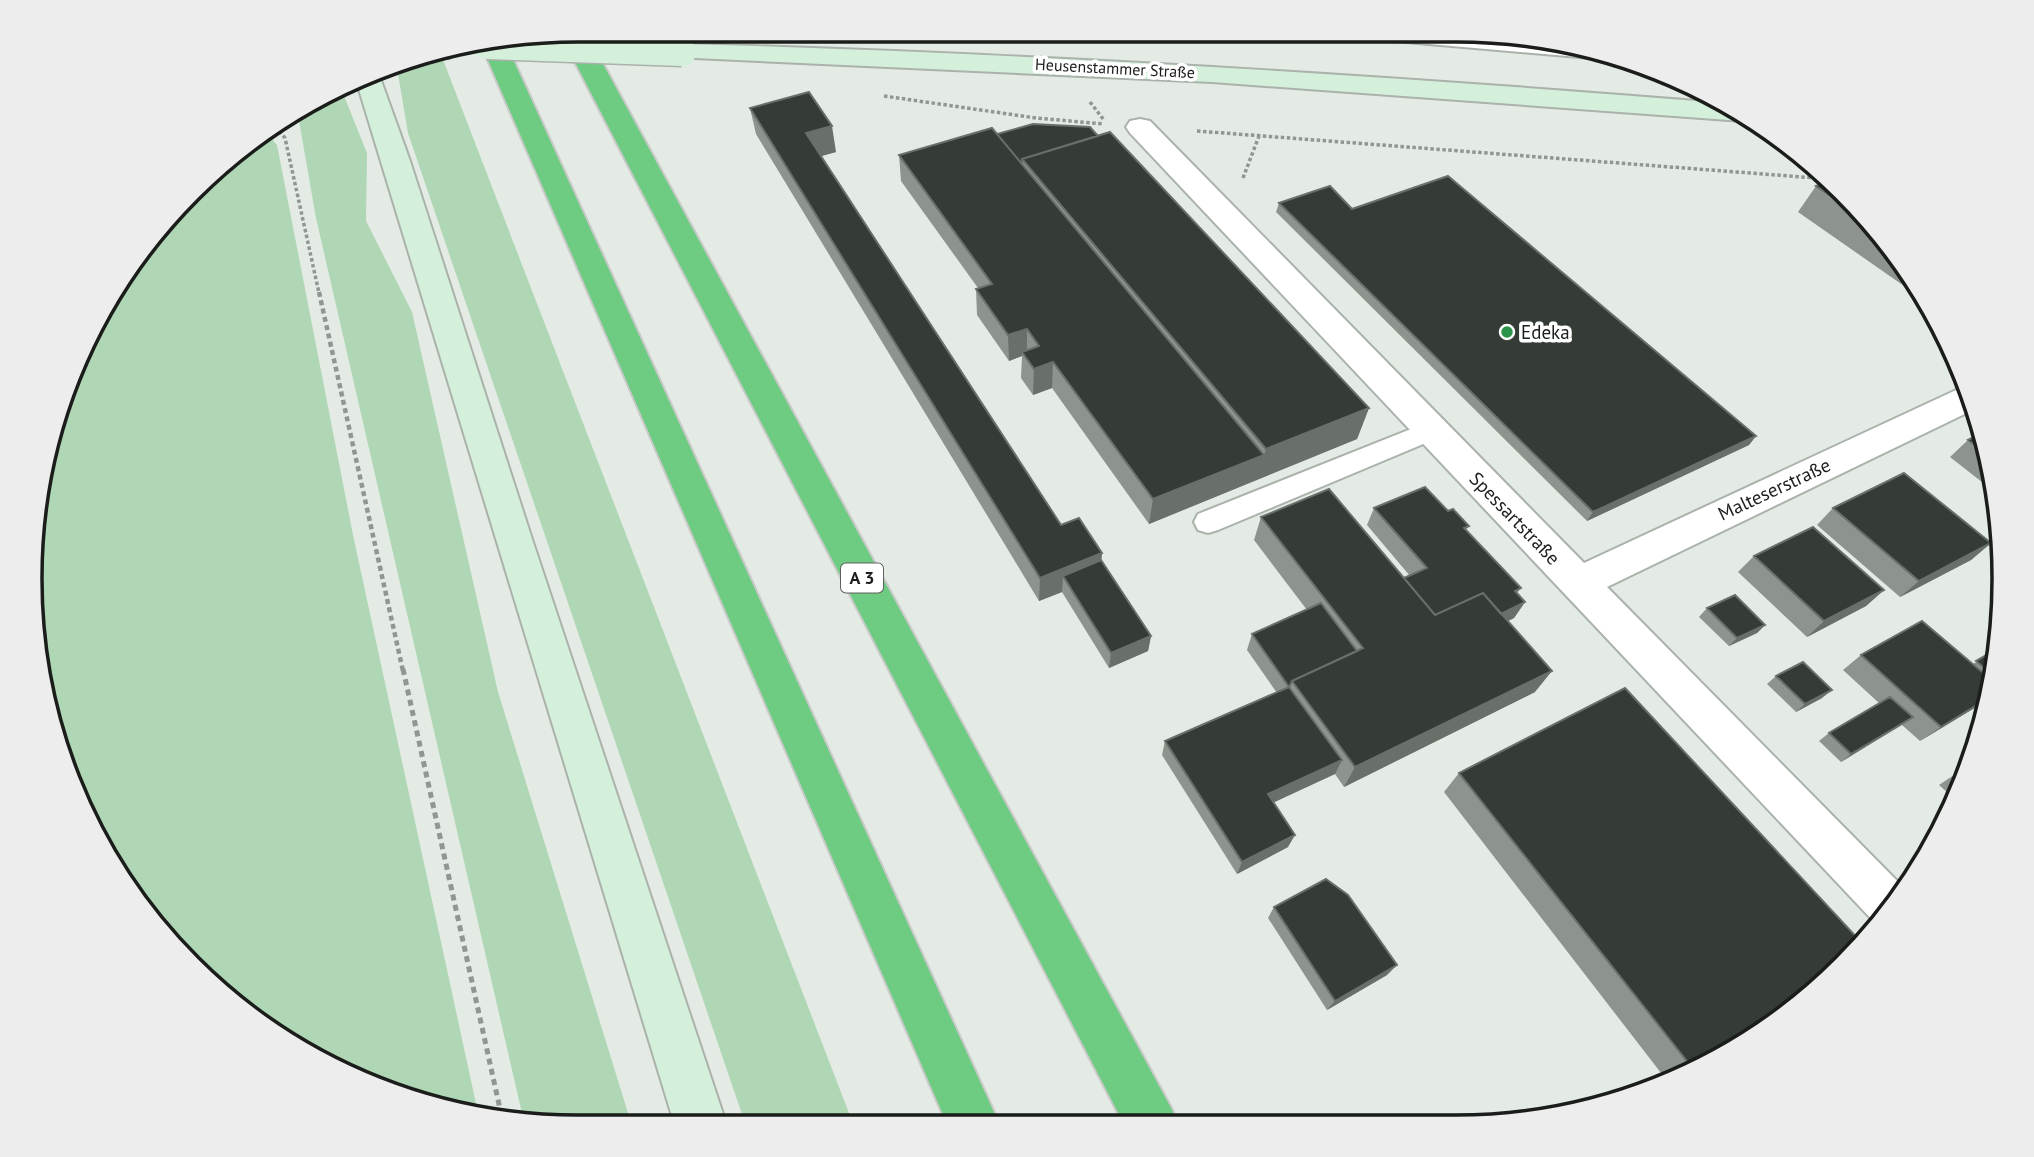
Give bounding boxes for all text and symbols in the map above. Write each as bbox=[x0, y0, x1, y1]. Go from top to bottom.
street label: Heusenstammer Straße bbox=[1035, 54, 1195, 82]
place label: Edeka bbox=[1521, 320, 1570, 344]
marker: Edeka bbox=[1499, 324, 1515, 340]
street label: Malteserstraße bbox=[1714, 453, 1834, 525]
street label: Spessartstraße bbox=[1465, 466, 1565, 570]
road number: A 3 bbox=[841, 564, 883, 592]

